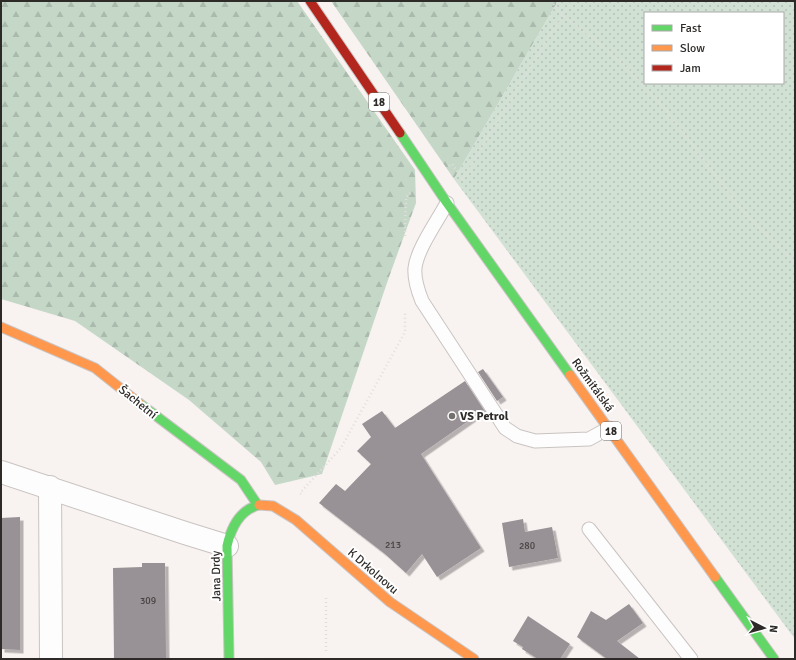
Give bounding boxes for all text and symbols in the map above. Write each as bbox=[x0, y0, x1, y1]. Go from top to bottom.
legend bbox=[644, 12, 784, 84]
text: Fast bbox=[680, 21, 701, 36]
text: Slow bbox=[680, 41, 705, 56]
text: Jam bbox=[680, 61, 701, 76]
road number: 18 bbox=[369, 93, 389, 111]
street label: Rožmitálská bbox=[568, 356, 617, 415]
street label: Šachetní bbox=[116, 382, 160, 423]
place label: VS Petrol bbox=[460, 409, 509, 424]
marker: VS Petrol bbox=[447, 411, 457, 421]
road number: 18 bbox=[601, 422, 621, 440]
house number: 213 bbox=[385, 539, 401, 551]
house number: 280 bbox=[519, 540, 535, 552]
street label: K Drkolnovu bbox=[344, 545, 401, 597]
street label: Jana Drdy bbox=[209, 550, 224, 601]
house number: 309 bbox=[140, 595, 156, 607]
north arrow bbox=[744, 608, 784, 648]
text: N bbox=[767, 625, 780, 633]

